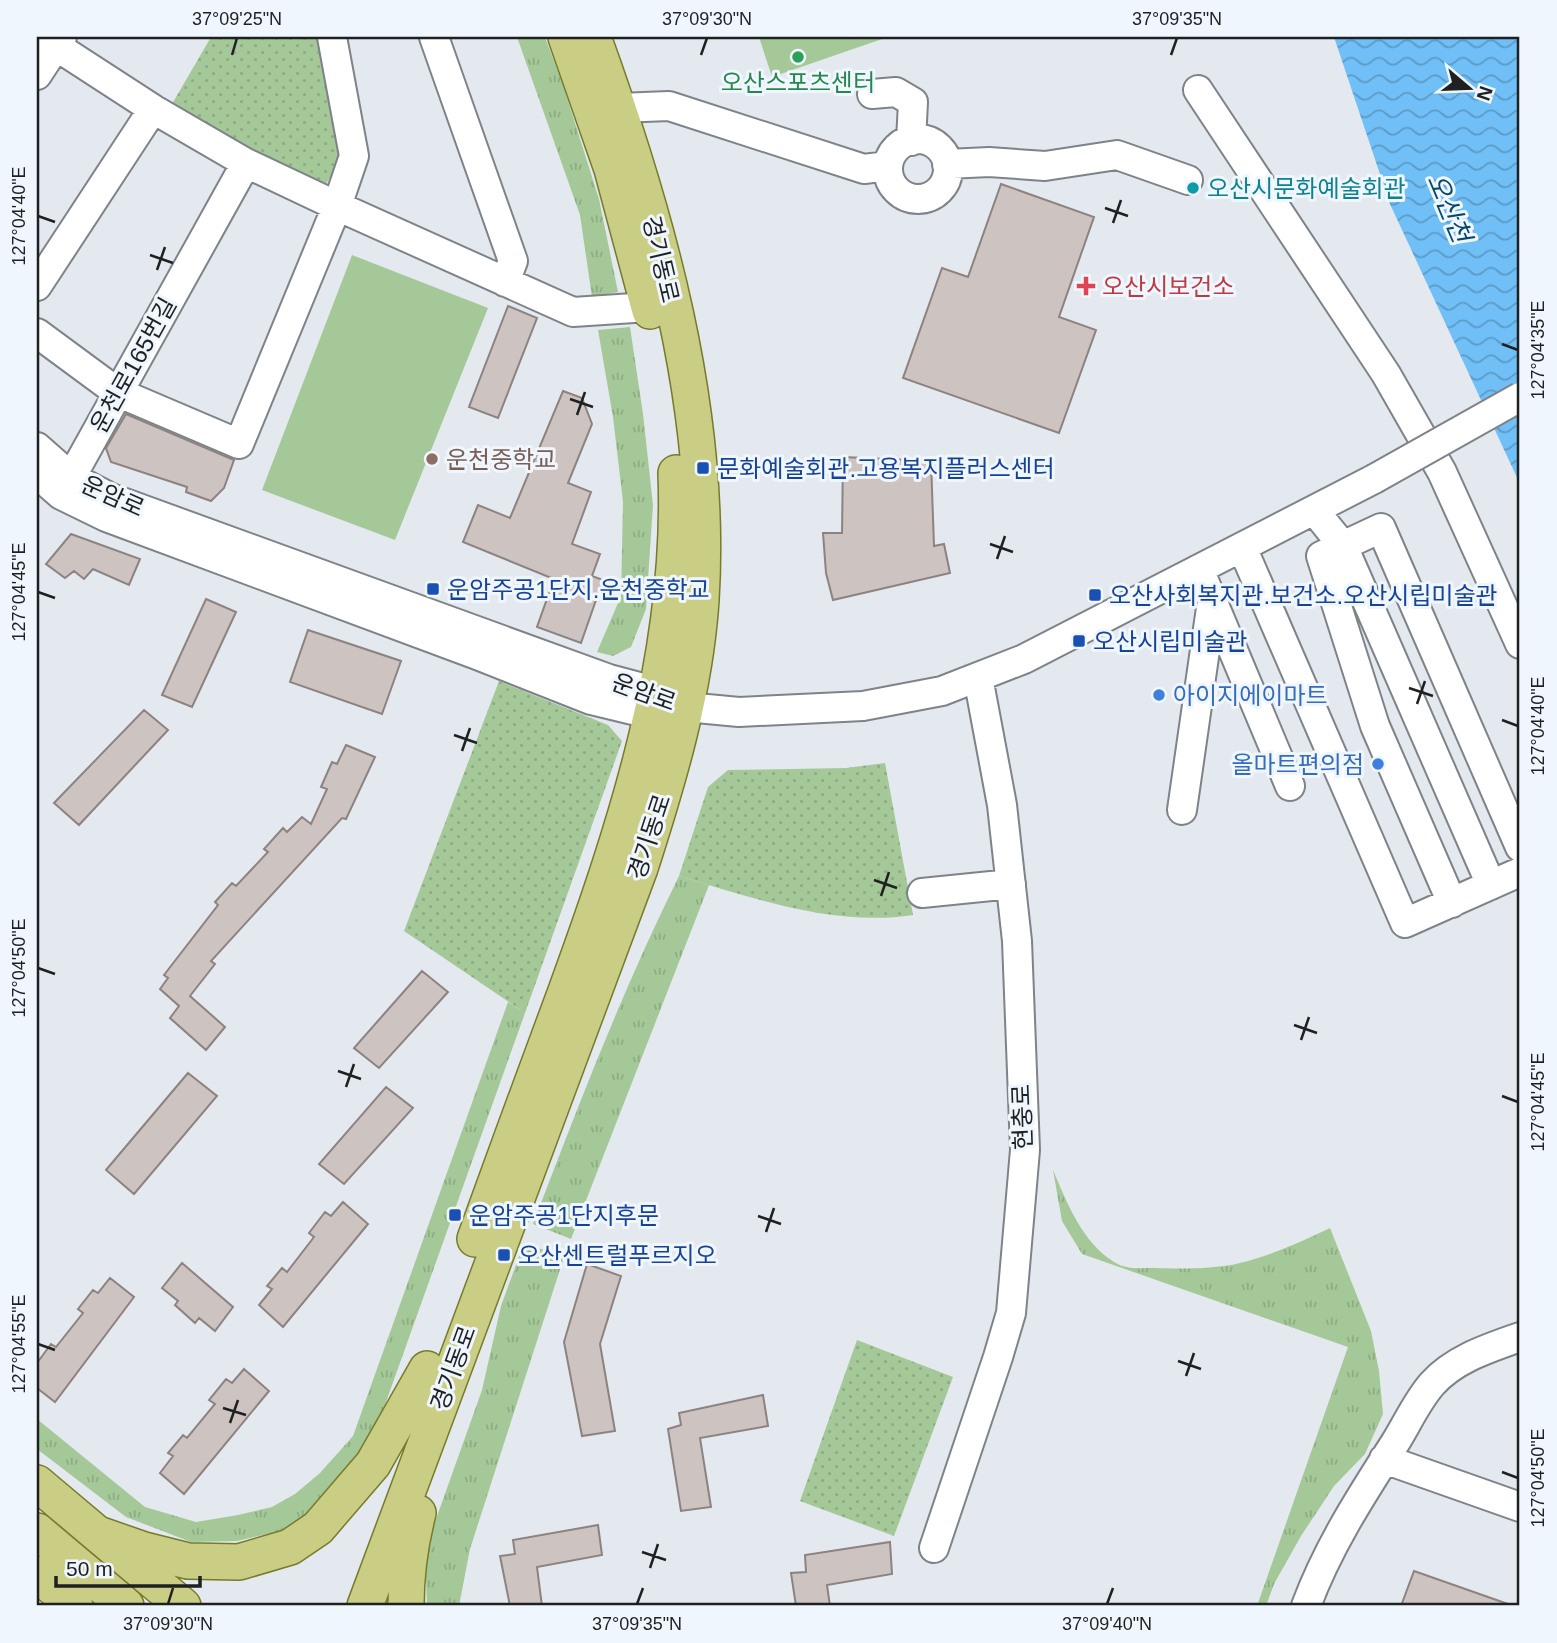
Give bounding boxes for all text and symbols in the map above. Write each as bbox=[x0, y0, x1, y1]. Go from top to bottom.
text: 37°09'25"N bbox=[192, 9, 282, 29]
text: 37°09'30"N bbox=[662, 9, 752, 29]
text: 37°09'35"N bbox=[1132, 9, 1222, 29]
marker: 오산스포츠센터 bbox=[790, 49, 806, 65]
north arrow bbox=[1434, 52, 1504, 122]
place label: 오산스포츠센터 bbox=[721, 69, 875, 96]
text: N bbox=[1472, 83, 1497, 103]
text: 127°04'40"E bbox=[9, 166, 29, 266]
water label: 오산천 bbox=[1421, 169, 1478, 250]
place label: 오산시문화예술회관 bbox=[1207, 175, 1406, 202]
marker: 오산시문화예술회관 bbox=[1185, 180, 1201, 196]
street label: 경기동로 bbox=[638, 213, 684, 305]
place label: 오산시보건소 bbox=[1102, 273, 1234, 300]
marker: 오산시보건소 bbox=[1076, 276, 1096, 296]
street label: 운천로165번길 bbox=[85, 293, 181, 437]
text: 127°04'35"E bbox=[1528, 300, 1548, 400]
place label: 운천중학교 bbox=[446, 446, 556, 473]
marker: 운천중학교 bbox=[424, 451, 440, 467]
place label: 문화예술회관.고용복지플러스센터 bbox=[717, 455, 1055, 482]
marker: 문화예술회관.고용복지플러스센터 bbox=[695, 460, 711, 476]
street label: 운암로 bbox=[77, 470, 149, 522]
text: 127°04'45"E bbox=[9, 542, 29, 642]
place label: 운암주공1단지.운천중학교 bbox=[447, 576, 710, 603]
marker: 운암주공1단지.운천중학교 bbox=[425, 581, 441, 597]
place label: 오산사회복지관.보건소.오산시립미술관 bbox=[1109, 582, 1498, 609]
marker: 오산사회복지관.보건소.오산시립미술관 bbox=[1087, 587, 1103, 603]
place label: 오산시립미술관 bbox=[1093, 628, 1248, 655]
marker: 오산시립미술관 bbox=[1071, 633, 1087, 649]
street label: 운암로 bbox=[608, 668, 680, 716]
text: 127°04'40"E bbox=[1528, 676, 1548, 776]
place label: 아이지에이마트 bbox=[1173, 682, 1328, 709]
marker: 아이지에이마트 bbox=[1151, 687, 1167, 703]
place label: 올마트편의점 bbox=[1232, 751, 1364, 778]
marker: 올마트편의점 bbox=[1370, 756, 1386, 772]
street label: 경기동로 bbox=[623, 791, 675, 883]
text: 127°04'50"E bbox=[9, 918, 29, 1018]
text: 127°04'45"E bbox=[1528, 1052, 1548, 1152]
street label: 현충로 bbox=[1007, 1083, 1037, 1151]
place label: 운암주공1단지후문 bbox=[469, 1202, 659, 1229]
marker: 운암주공1단지후문 bbox=[447, 1207, 463, 1223]
place label: 오산센트럴푸르지오 bbox=[518, 1242, 717, 1269]
marker: 오산센트럴푸르지오 bbox=[496, 1247, 512, 1263]
text: 127°04'55"E bbox=[9, 1294, 29, 1394]
street label: 경기동로 bbox=[425, 1322, 481, 1414]
text: 127°04'50"E bbox=[1528, 1428, 1548, 1528]
scale bar bbox=[56, 1545, 200, 1589]
text: 50 m bbox=[66, 1557, 113, 1580]
text: 37°09'30"N bbox=[123, 1614, 213, 1634]
text: 37°09'35"N bbox=[592, 1614, 682, 1634]
text: 37°09'40"N bbox=[1062, 1614, 1152, 1634]

